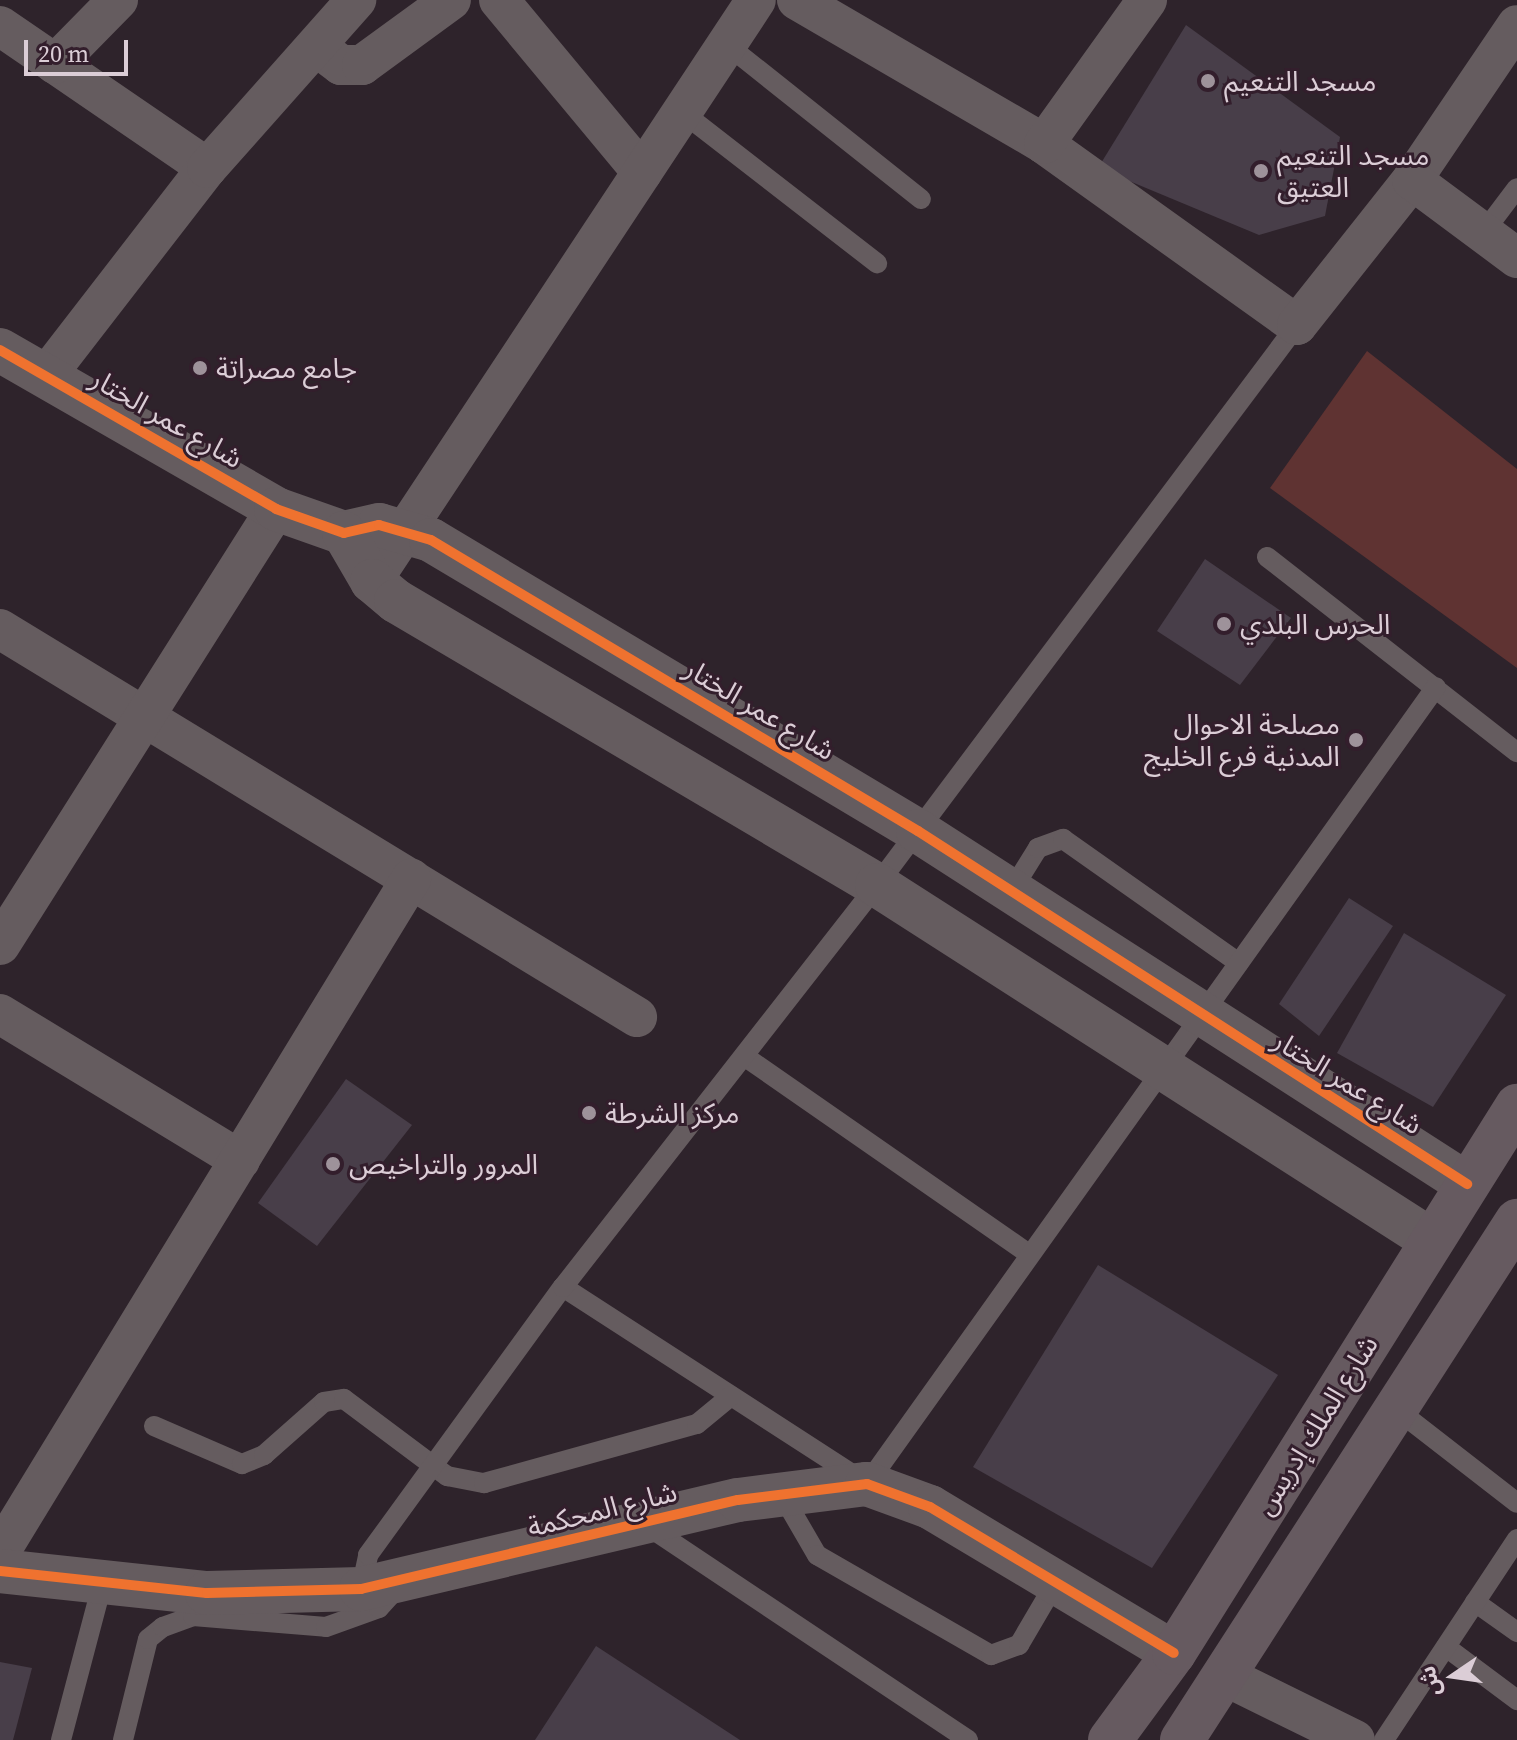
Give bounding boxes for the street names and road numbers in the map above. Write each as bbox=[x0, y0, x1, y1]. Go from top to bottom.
street label: شارع عمر الختار bbox=[85, 361, 249, 475]
street label: شارع عمر الختار bbox=[679, 651, 841, 767]
street label: شارع عمر الختار bbox=[1267, 1023, 1429, 1141]
street label: شارع الملك إدريس bbox=[1247, 1329, 1385, 1521]
street label: شارع المحكمة bbox=[524, 1474, 680, 1544]

